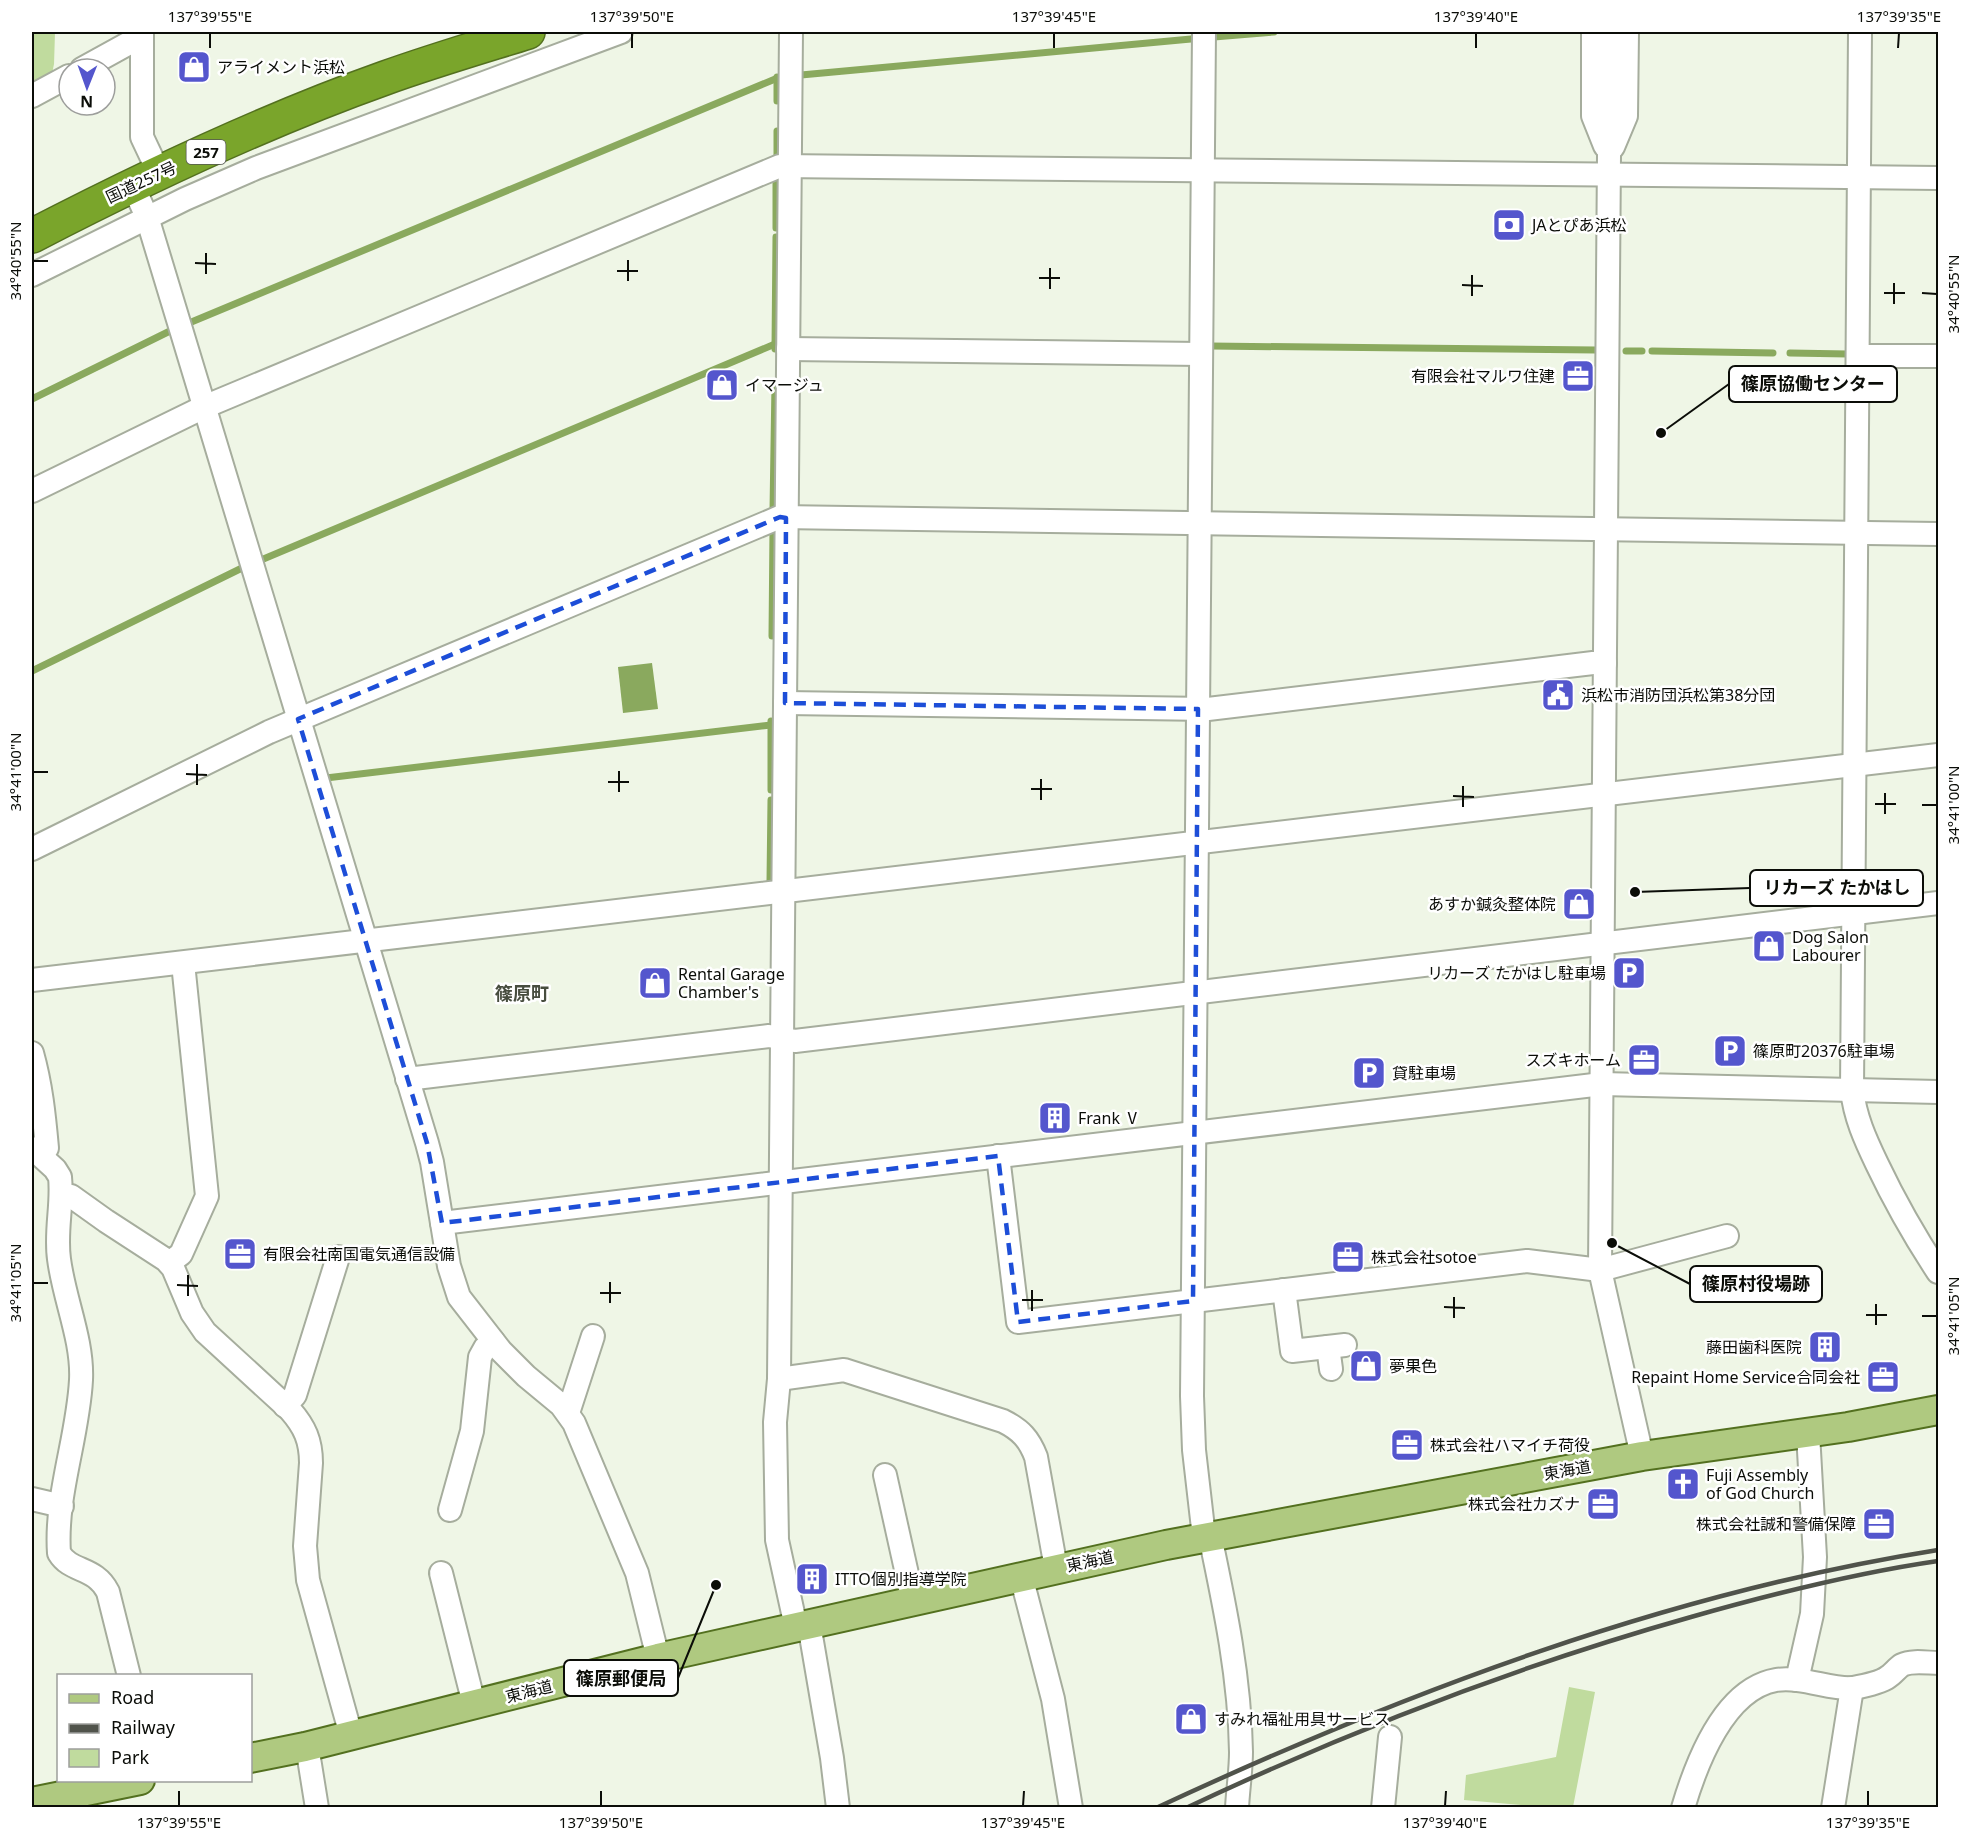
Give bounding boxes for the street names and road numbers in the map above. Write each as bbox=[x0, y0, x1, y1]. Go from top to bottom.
road number: 257 bbox=[186, 140, 226, 164]
street label: 国道257号 bbox=[102, 156, 180, 208]
street label: 東海道 bbox=[1541, 1455, 1593, 1485]
street label: 東海道 bbox=[1064, 1545, 1116, 1577]
street label: 東海道 bbox=[503, 1675, 555, 1707]

